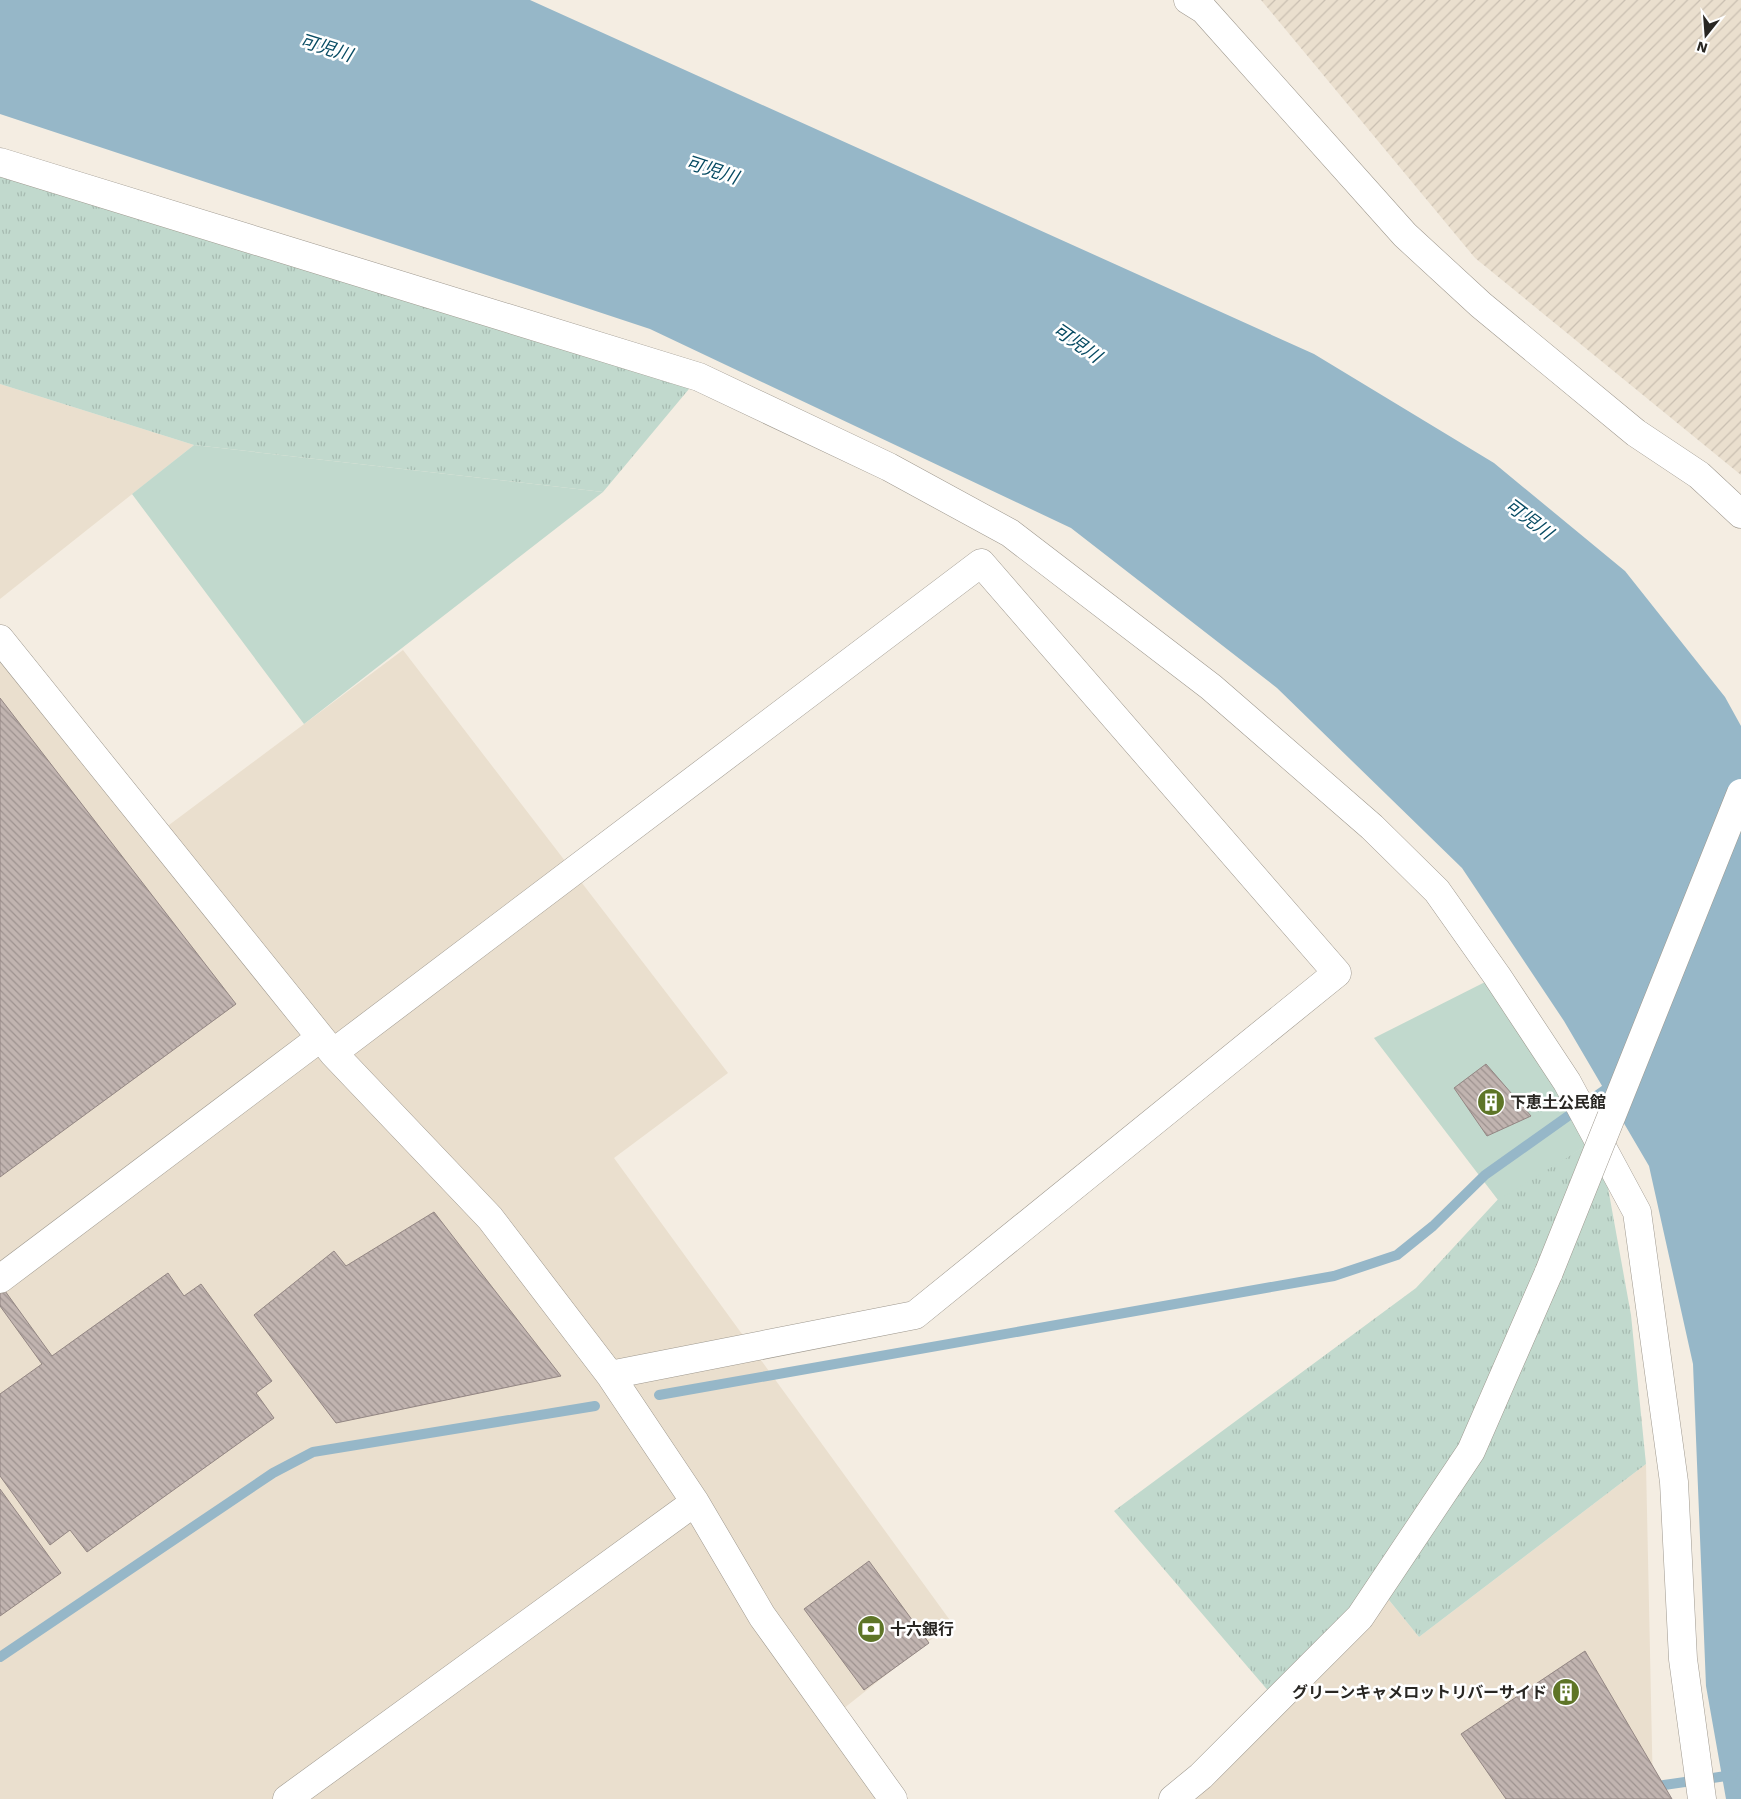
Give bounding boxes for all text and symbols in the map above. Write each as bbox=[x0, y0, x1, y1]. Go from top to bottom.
north arrow bbox=[1681, 10, 1731, 60]
water label: 可児川 bbox=[297, 30, 357, 66]
text: N bbox=[1695, 38, 1709, 57]
water label: 可児川 bbox=[683, 151, 743, 188]
water label: 可児川 bbox=[1049, 319, 1107, 368]
water label: 可児川 bbox=[1501, 494, 1559, 544]
building icon: 下恵土公民館 bbox=[1476, 1087, 1506, 1117]
place label: 下恵土公民館 bbox=[1510, 1093, 1606, 1112]
bank icon: 十六銀行 bbox=[856, 1614, 886, 1644]
place label: 十六銀行 bbox=[890, 1620, 954, 1639]
building icon: グリーンキャメロットリバーサイド bbox=[1551, 1677, 1581, 1707]
place label: グリーンキャメロットリバーサイド bbox=[1292, 1683, 1547, 1702]

